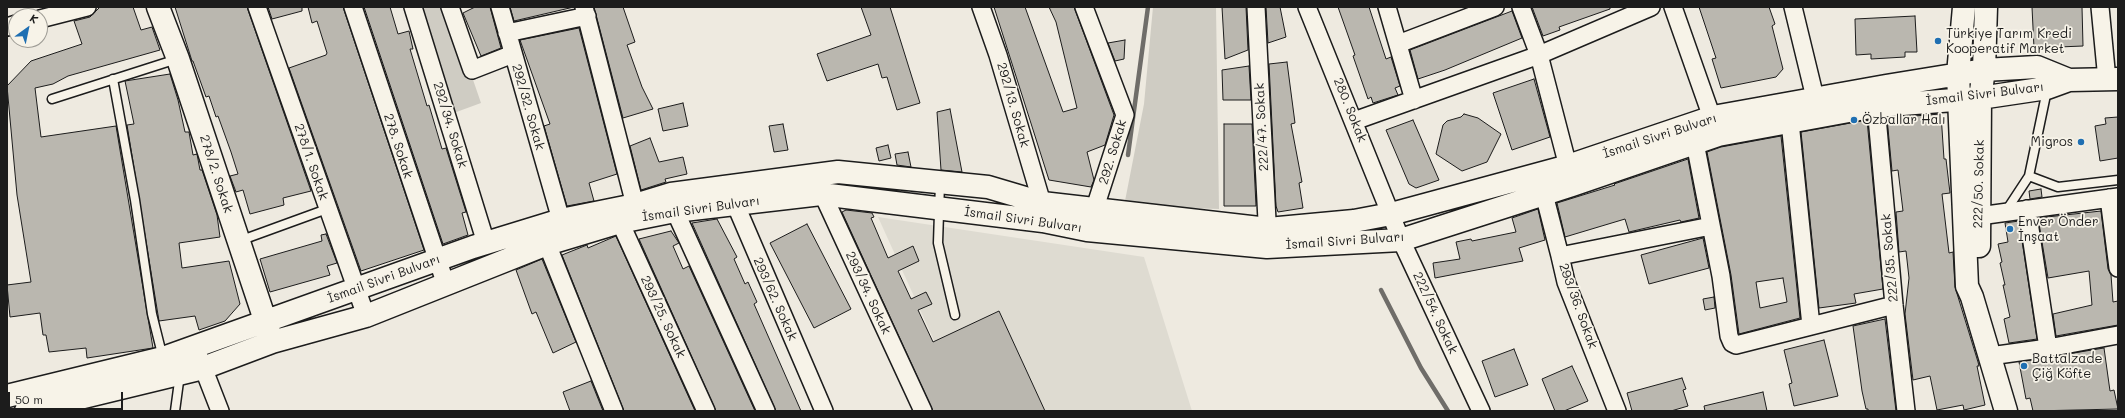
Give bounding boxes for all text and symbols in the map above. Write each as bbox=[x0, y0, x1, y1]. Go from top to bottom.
north arrow bbox=[8, 8, 48, 48]
text: K bbox=[27, 10, 41, 27]
place label: Türkiye Tarım Kredi Kooperatif Market bbox=[1946, 26, 2072, 57]
marker: Türkiye Tarım Kredi Kooperatif Market bbox=[1933, 36, 1943, 46]
street label: 292/13. Sokak bbox=[993, 61, 1033, 149]
street label: 292/32. Sokak bbox=[508, 62, 548, 152]
street label: 280. Sokak bbox=[1330, 76, 1370, 144]
street label: İsmail Sivri Bulvarı bbox=[1925, 79, 2045, 109]
street label: 292/34. Sokak bbox=[430, 80, 470, 170]
street label: 222/47. Sokak bbox=[1252, 82, 1272, 172]
street label: İsmail Sivri Bulvarı bbox=[1601, 110, 1719, 162]
street label: 278. Sokak bbox=[380, 112, 416, 180]
place label: Özballar Halı bbox=[1862, 112, 1946, 128]
marker: Özballar Halı bbox=[1849, 115, 1859, 125]
street label: 292. Sokak bbox=[1096, 118, 1130, 186]
street label: 278/1. Sokak bbox=[291, 122, 331, 202]
street label: 278/2. Sokak bbox=[196, 133, 236, 215]
place label: Migros bbox=[2031, 134, 2073, 150]
marker: Migros bbox=[2076, 137, 2086, 147]
street label: 222/50. Sokak bbox=[1970, 139, 1988, 229]
street label: İsmail Sivri Bulvarı bbox=[641, 193, 761, 225]
street label: İsmail Sivri Bulvarı bbox=[963, 204, 1083, 236]
street label: 222/35. Sokak bbox=[1878, 213, 1902, 303]
place label: Enver Önder İnşaat bbox=[2018, 214, 2099, 245]
marker: Enver Önder İnşaat bbox=[2005, 224, 2015, 234]
street label: İsmail Sivri Bulvarı bbox=[1285, 229, 1405, 253]
street label: 293/34. Sokak bbox=[842, 249, 894, 337]
street label: İsmail Sivri Bulvarı bbox=[326, 251, 442, 307]
street label: 293/62. Sokak bbox=[750, 255, 800, 343]
street label: 293/36. Sokak bbox=[1555, 261, 1601, 351]
street label: 222/54. Sokak bbox=[1409, 270, 1461, 356]
street label: 293/25. Sokak bbox=[637, 273, 689, 361]
place label: Battalzade Çiğ Köfte bbox=[2032, 351, 2103, 382]
marker: Battalzade Çiğ Köfte bbox=[2019, 361, 2029, 371]
scale bar bbox=[10, 384, 125, 410]
text: 50 m bbox=[15, 391, 43, 407]

